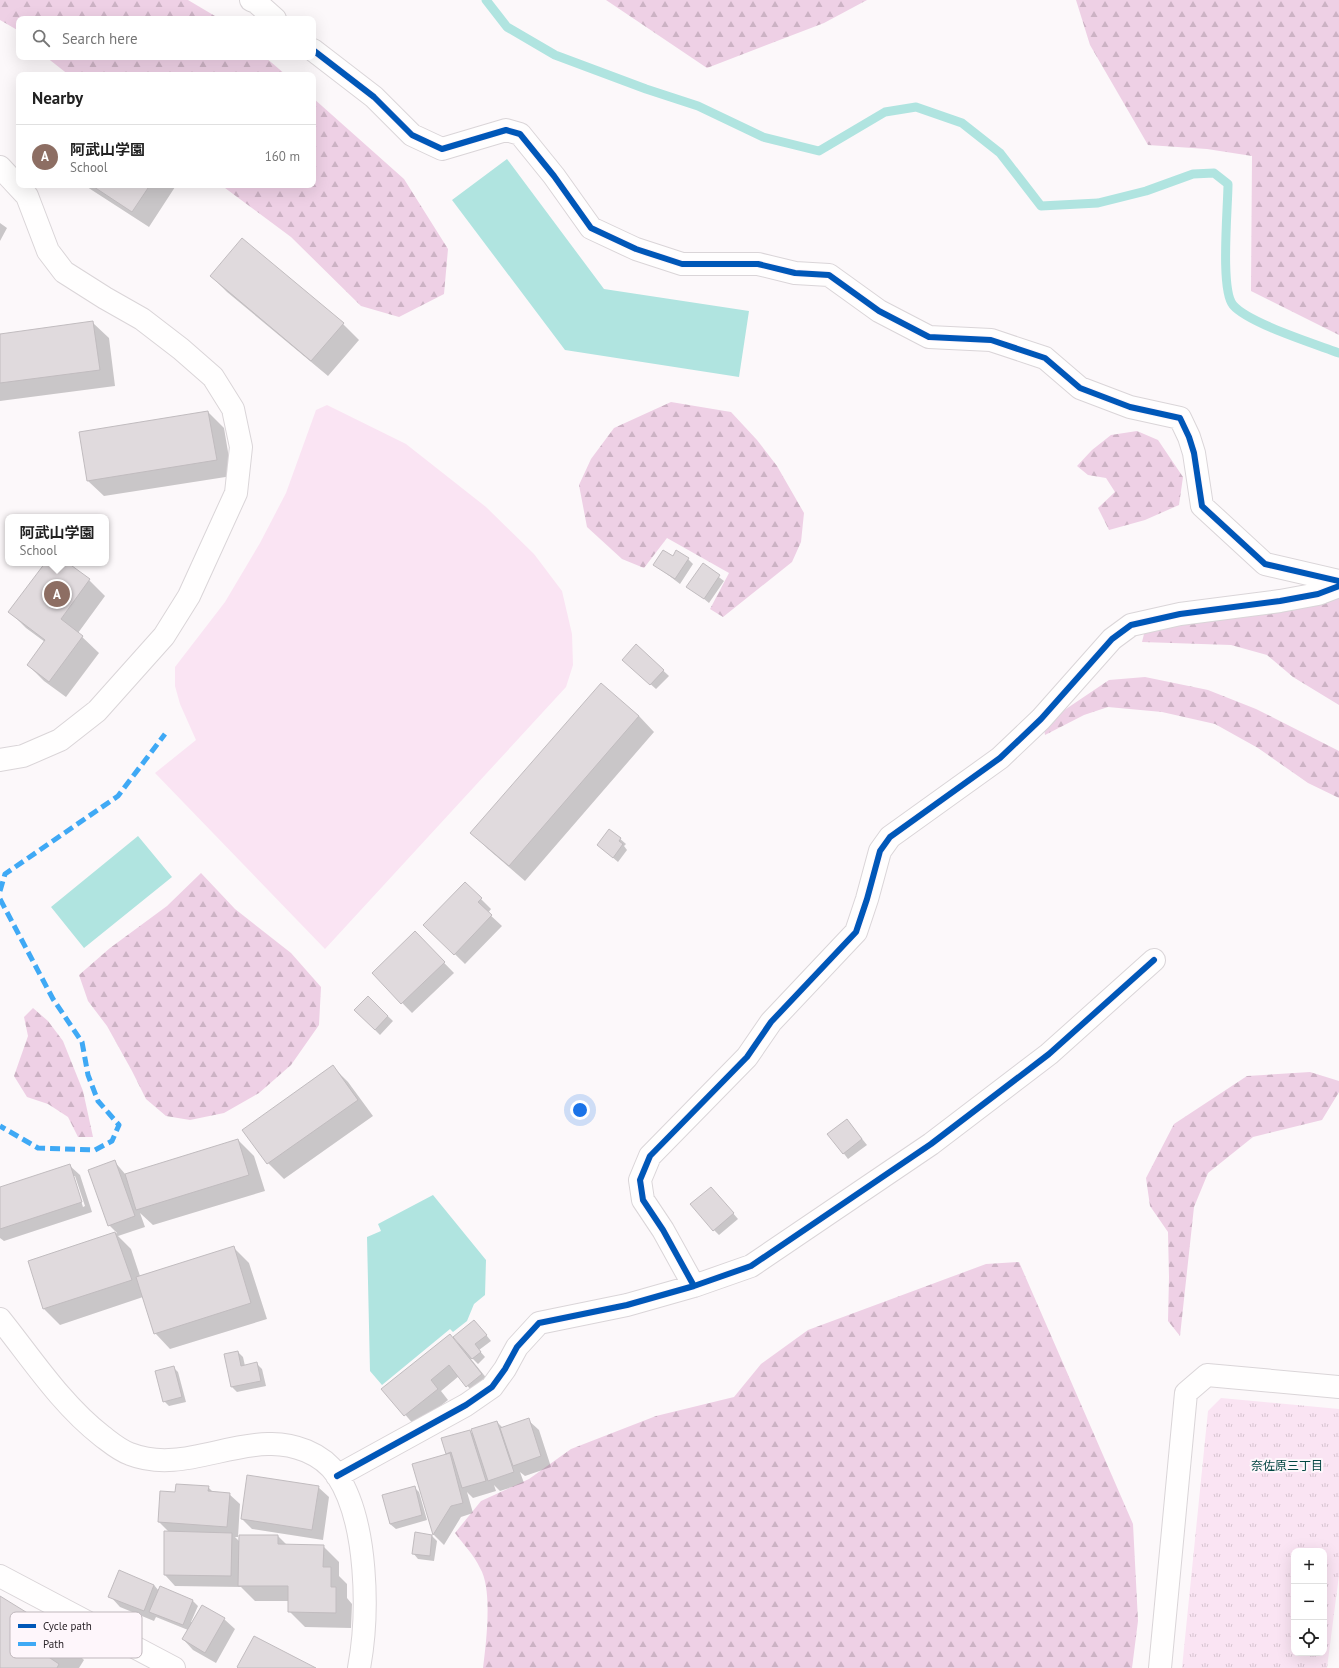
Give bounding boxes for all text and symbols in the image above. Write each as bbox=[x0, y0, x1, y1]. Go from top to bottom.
search box bbox=[16, 16, 316, 60]
icon: search bbox=[30, 27, 52, 49]
text: Search here bbox=[62, 29, 138, 48]
text: Nearby bbox=[32, 87, 83, 109]
text: 阿武山学園 bbox=[70, 140, 145, 159]
text: A bbox=[41, 148, 49, 165]
text: 160 m bbox=[265, 148, 300, 165]
text: School bbox=[70, 159, 108, 176]
popup bbox=[5, 514, 109, 566]
text: 阿武山学園 bbox=[19, 523, 95, 542]
text: School bbox=[19, 542, 57, 559]
pin: A bbox=[44, 579, 70, 609]
your location bbox=[570, 1100, 590, 1120]
district label: 奈佐原三丁目 bbox=[1251, 1458, 1323, 1473]
map controls bbox=[1291, 1548, 1327, 1656]
button: + bbox=[1291, 1548, 1327, 1584]
button: − bbox=[1291, 1584, 1327, 1620]
legend bbox=[10, 1612, 142, 1658]
text: Cycle path bbox=[43, 1619, 92, 1633]
button: locate bbox=[1291, 1620, 1327, 1656]
text: Path bbox=[43, 1637, 64, 1651]

